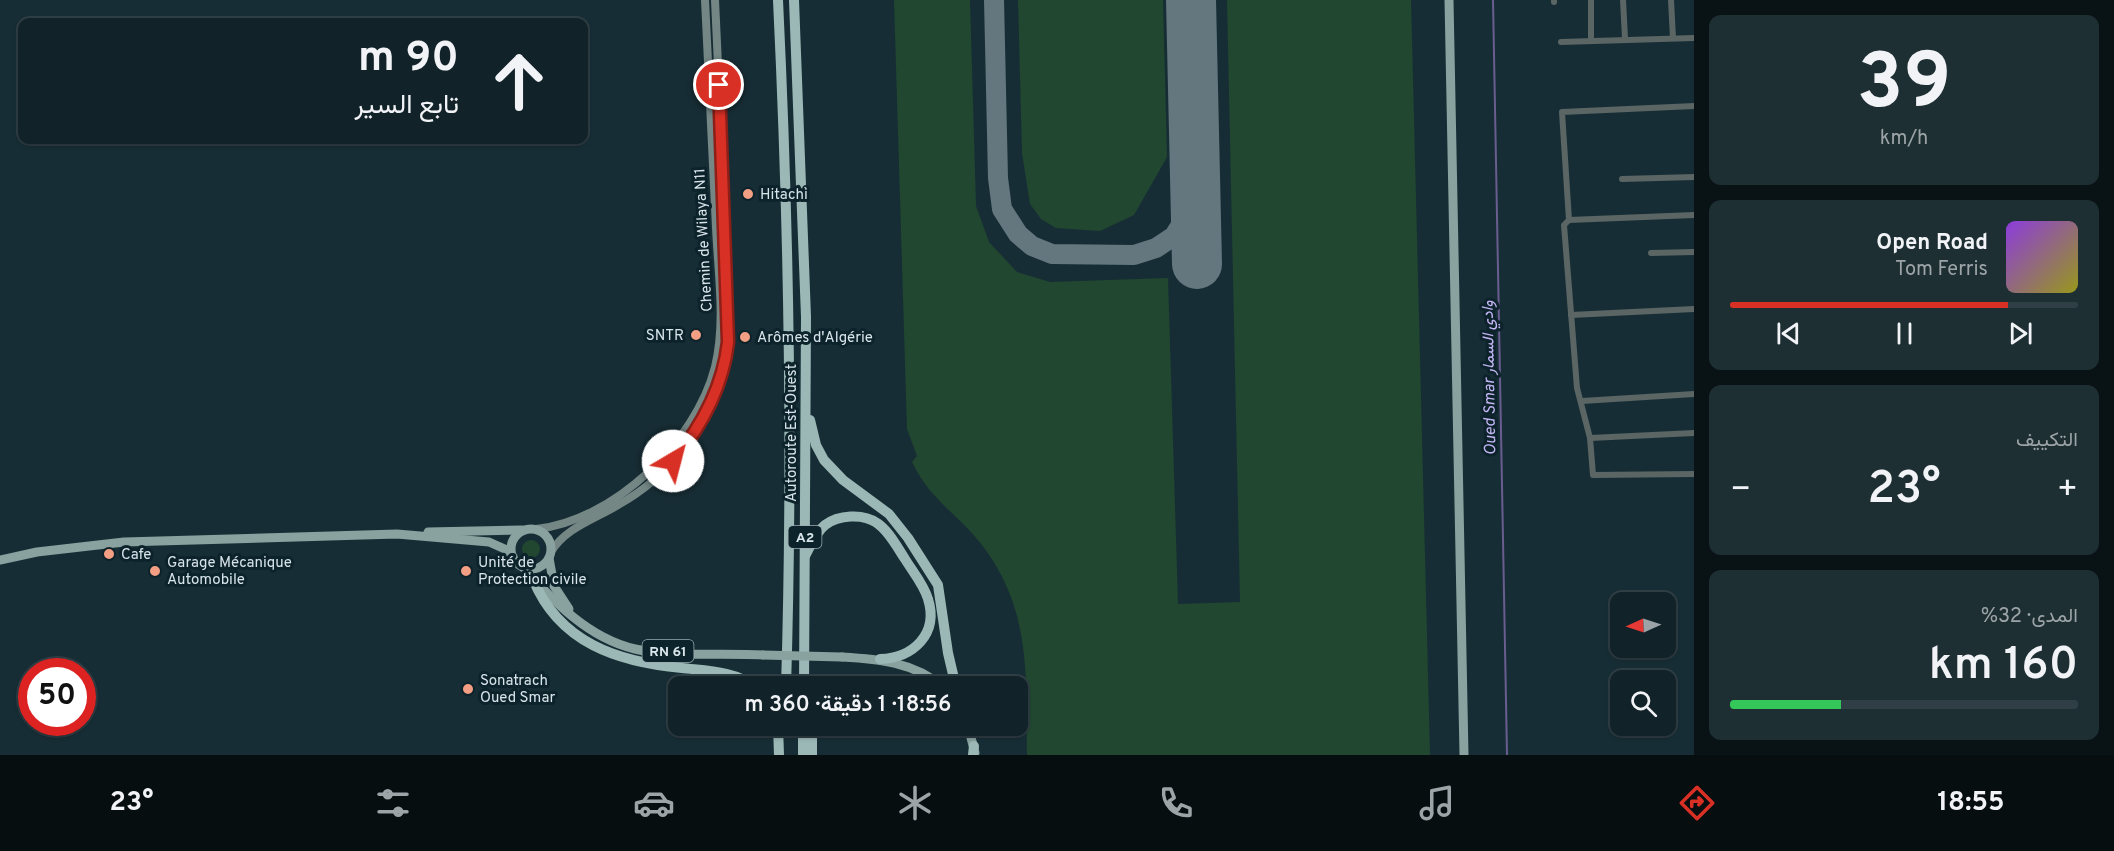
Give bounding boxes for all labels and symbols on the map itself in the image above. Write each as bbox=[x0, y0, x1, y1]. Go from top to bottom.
pin bbox=[693, 59, 744, 110]
street label: Chemin de Wilaya N11 bbox=[691, 168, 718, 312]
place label: Hitachi bbox=[760, 186, 808, 205]
marker: Hitachi bbox=[741, 187, 755, 201]
water label: Oued Smar وادي السمار bbox=[1479, 300, 1503, 456]
place label: SNTR bbox=[646, 327, 684, 346]
marker: SNTR bbox=[689, 328, 703, 342]
place label: Arômes d'Algérie bbox=[757, 329, 873, 348]
marker: Arômes d'Algérie bbox=[738, 330, 752, 344]
street label: Autoroute Est-Ouest bbox=[783, 364, 802, 502]
position arrow bbox=[641, 429, 705, 493]
road number: A2 bbox=[788, 526, 822, 548]
place label: Cafe bbox=[121, 546, 151, 565]
marker: Cafe bbox=[102, 547, 116, 561]
place label: Garage Mécanique Automobile bbox=[167, 554, 292, 590]
place label: Unité de Protection civile bbox=[478, 554, 587, 590]
marker: Garage Mécanique Automobile bbox=[148, 564, 162, 578]
marker: Unité de Protection civile bbox=[459, 564, 473, 578]
north arrow bbox=[1610, 592, 1676, 658]
road number: RN 61 bbox=[642, 640, 694, 662]
speed limit sign: 50 bbox=[18, 658, 96, 736]
place label: Sonatrach Oued Smar bbox=[480, 672, 555, 708]
marker: Sonatrach Oued Smar bbox=[461, 682, 475, 696]

